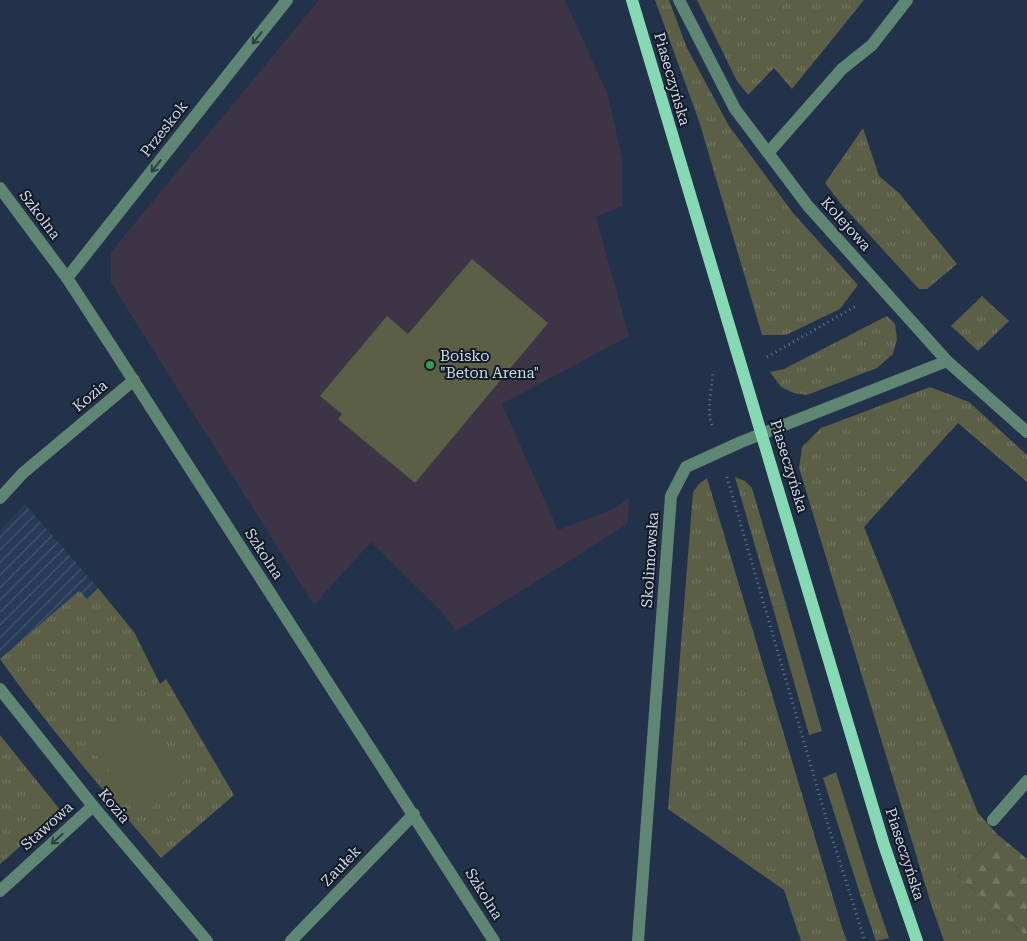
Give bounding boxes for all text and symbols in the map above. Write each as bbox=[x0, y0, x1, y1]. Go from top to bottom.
street label: Piaseczyńska bbox=[650, 30, 694, 128]
one-way arrow bbox=[251, 31, 262, 44]
street label: Przeskok bbox=[137, 97, 192, 161]
one-way arrow bbox=[150, 159, 161, 172]
street label: Szkolna bbox=[16, 187, 64, 243]
street label: Kolejowa bbox=[817, 193, 875, 255]
place label: Boisko "Beton Arena" bbox=[440, 347, 539, 382]
marker: Boisko "Beton Arena" bbox=[424, 359, 436, 371]
street label: Kozia bbox=[69, 376, 111, 416]
street label: Piaseczyńska bbox=[766, 417, 812, 515]
street label: Skolimowska bbox=[638, 511, 662, 609]
street label: Szkolna bbox=[241, 525, 287, 583]
street label: Kozia bbox=[94, 785, 134, 827]
street label: Stawowa bbox=[17, 798, 77, 854]
street label: Piaseczyńska bbox=[882, 805, 928, 903]
one-way arrow bbox=[50, 833, 63, 845]
street label: Zaułek bbox=[317, 842, 365, 890]
street label: Szkolna bbox=[461, 865, 507, 923]

